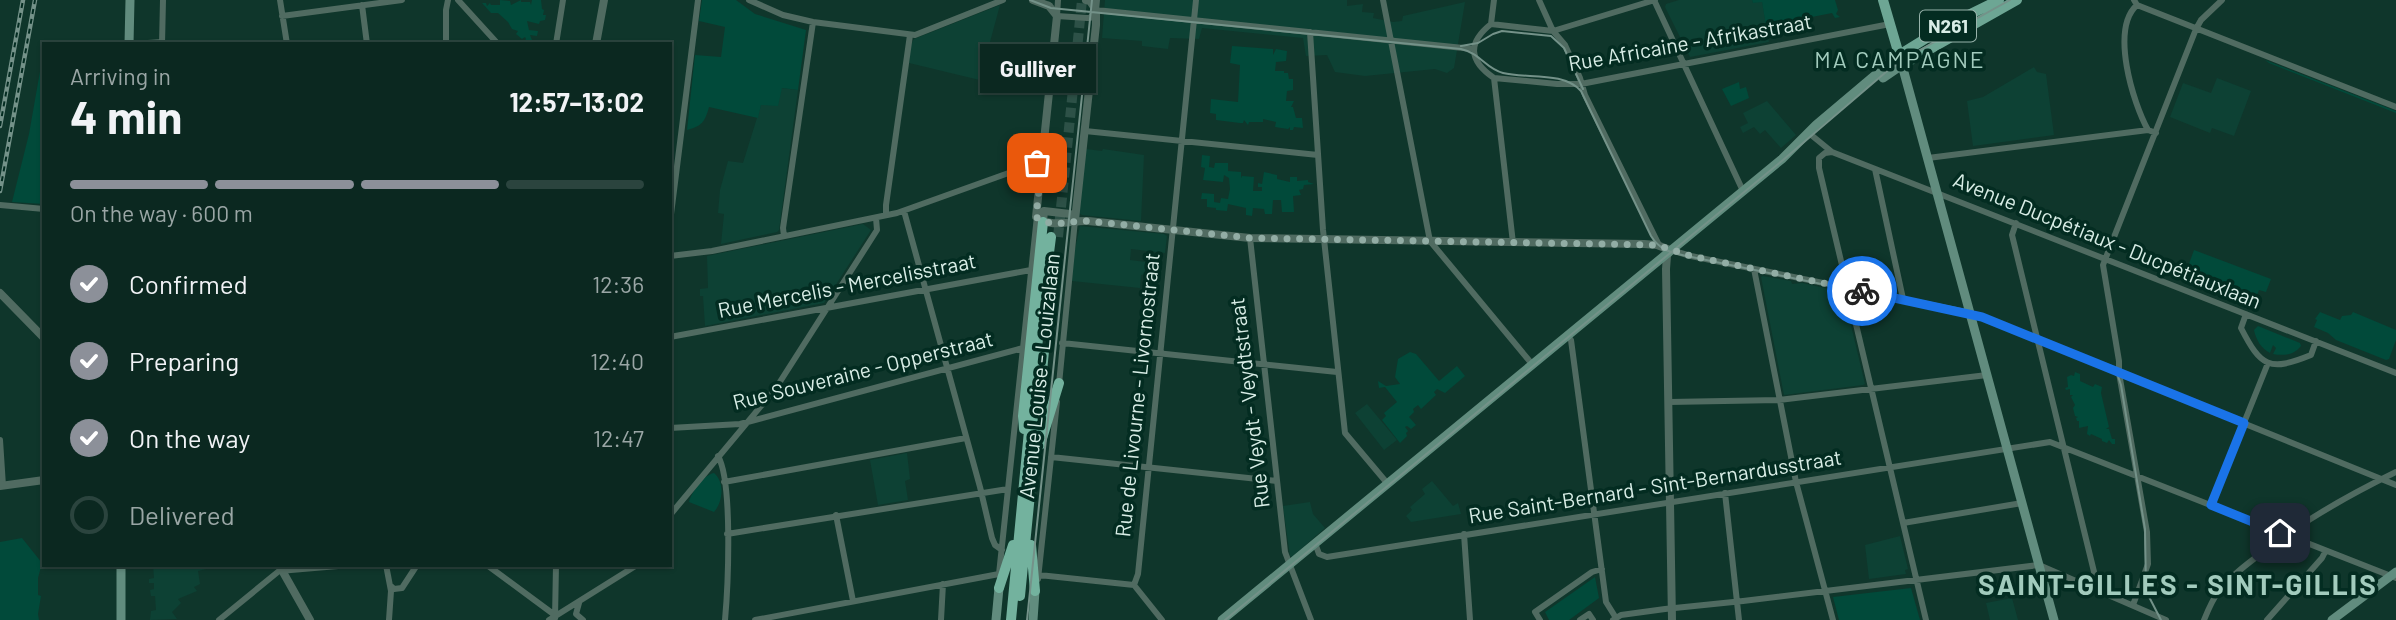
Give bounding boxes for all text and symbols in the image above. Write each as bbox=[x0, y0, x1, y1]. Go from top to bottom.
street label: Rue Africaine - Afrikastraat bbox=[1566, 8, 1813, 75]
road number: N261 bbox=[1920, 10, 1976, 42]
callout: Gulliver bbox=[979, 44, 1095, 93]
district label: MA CAMPAGNE bbox=[1814, 45, 1986, 73]
text: Gulliver bbox=[1000, 54, 1076, 82]
text: Arriving in bbox=[70, 62, 171, 90]
text: 12:57–13:02 bbox=[509, 86, 644, 117]
text: 4 min bbox=[70, 88, 182, 143]
pin bbox=[1007, 133, 1067, 193]
icon: bag bbox=[1018, 144, 1056, 182]
street label: Avenue Ducpétiaux - Ducpétiauxlaan bbox=[1950, 166, 2265, 313]
text: On the way · 600 m bbox=[70, 199, 253, 227]
street label: Rue Mercelis - Mercelisstraat bbox=[716, 247, 978, 322]
street label: Avenue Louise - Louizalaan bbox=[1013, 252, 1064, 500]
street label: Rue de Livourne - Livornostraat bbox=[1109, 252, 1164, 538]
courier bbox=[1827, 256, 1897, 326]
icon: check bbox=[70, 265, 108, 303]
text: Confirmed bbox=[129, 268, 248, 299]
text: 12:36 bbox=[592, 270, 644, 298]
icon: bike bbox=[1843, 272, 1881, 310]
street label: Rue Veydt - Veydtstraat bbox=[1223, 296, 1274, 510]
street label: Rue Souveraine - Opperstraat bbox=[730, 325, 995, 414]
icon: check bbox=[70, 342, 108, 380]
text: Preparing bbox=[129, 345, 239, 376]
text: 12:40 bbox=[590, 347, 644, 375]
icon: check bbox=[70, 419, 108, 457]
text: On the way bbox=[129, 422, 250, 453]
text: 12:47 bbox=[593, 424, 644, 452]
street label: Rue Saint-Bernard - Sint-Bernardusstraat bbox=[1466, 444, 1843, 527]
text: Delivered bbox=[129, 499, 235, 530]
pin bbox=[2250, 503, 2310, 563]
icon: home bbox=[2261, 514, 2299, 552]
district label: SAINT-GILLES - SINT-GILLIS bbox=[1978, 567, 2378, 601]

